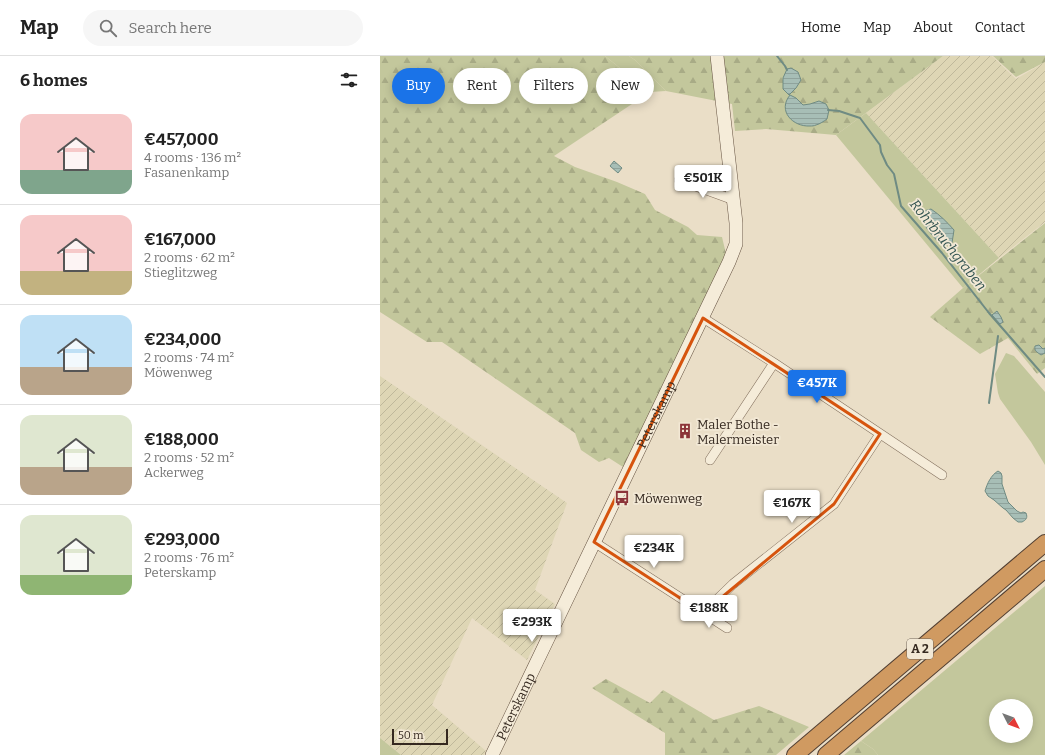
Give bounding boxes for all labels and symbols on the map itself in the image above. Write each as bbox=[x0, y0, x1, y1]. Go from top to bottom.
pin: €501K bbox=[675, 165, 731, 199]
water label: Rohrbruchgraben bbox=[906, 196, 990, 294]
pin: €457K bbox=[789, 370, 845, 404]
street label: Peterskamp bbox=[633, 378, 678, 450]
place label: Maler Bothe - Malermeister bbox=[697, 417, 779, 447]
building icon: Maler Bothe - Malermeister bbox=[676, 422, 694, 440]
bus stop icon: Möwenweg bbox=[613, 489, 631, 507]
pin: €167K bbox=[764, 490, 820, 524]
place label: Möwenweg bbox=[634, 491, 702, 506]
pin: €234K bbox=[626, 535, 682, 569]
pin: €188K bbox=[681, 595, 737, 629]
pin: €293K bbox=[504, 609, 560, 643]
road number: A 2 bbox=[907, 639, 933, 659]
street label: Peterskamp bbox=[493, 670, 538, 742]
north arrow bbox=[989, 699, 1033, 743]
scale bar bbox=[392, 727, 448, 746]

